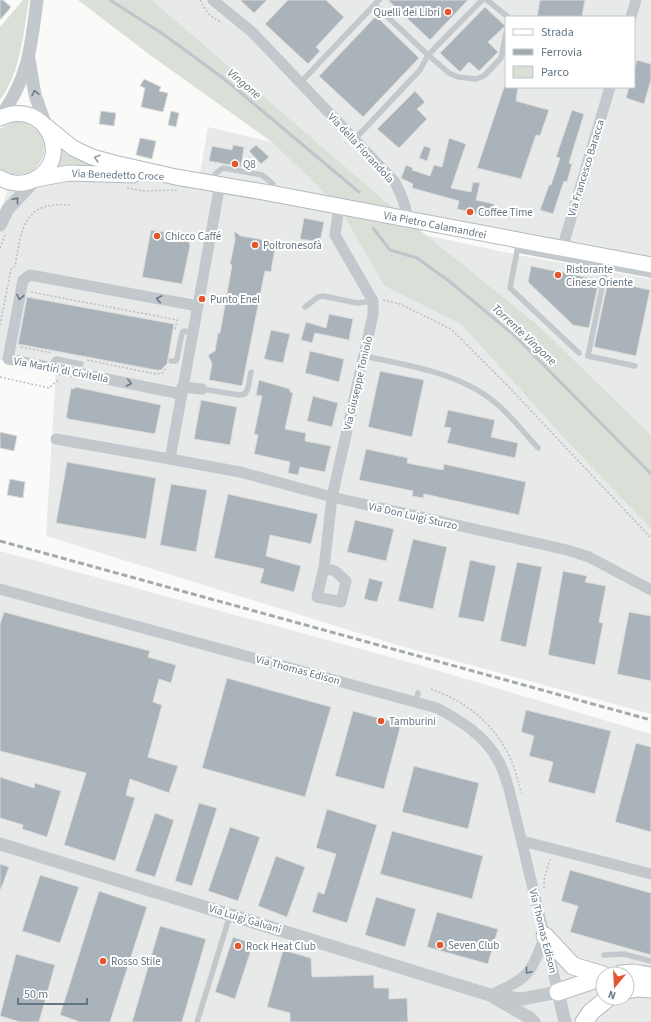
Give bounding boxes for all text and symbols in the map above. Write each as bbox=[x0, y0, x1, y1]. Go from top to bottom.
place label: Quelli dei Libri bbox=[374, 5, 440, 20]
marker: Quelli dei Libri bbox=[443, 7, 453, 17]
legend bbox=[505, 16, 635, 88]
text: Strada bbox=[541, 24, 574, 41]
text: Ferrovia bbox=[541, 44, 582, 61]
text: Parco bbox=[541, 64, 569, 81]
water label: Vingone bbox=[223, 65, 265, 103]
one-way arrow bbox=[32, 90, 40, 96]
street label: Via della Fiorandola bbox=[325, 110, 397, 186]
street label: Via Francesco Baracca bbox=[564, 118, 608, 218]
one-way arrow bbox=[94, 154, 101, 163]
place label: Q8 bbox=[243, 157, 256, 172]
marker: Q8 bbox=[230, 159, 240, 169]
street label: Via Benedetto Croce bbox=[72, 166, 165, 184]
one-way arrow bbox=[11, 198, 18, 205]
place label: Coffee Time bbox=[478, 205, 533, 220]
marker: Coffee Time bbox=[465, 207, 475, 217]
street label: Via Pietro Calamandrei bbox=[382, 208, 488, 242]
place label: Chicco Caffé bbox=[165, 229, 222, 244]
marker: Chicco Caffé bbox=[152, 231, 162, 241]
place label: Poltronesofà bbox=[263, 238, 322, 253]
marker: Poltronesofà bbox=[250, 240, 260, 250]
place label: Ristorante Cinese Oriente bbox=[566, 262, 634, 290]
marker: Ristorante Cinese Oriente bbox=[553, 270, 563, 280]
place label: Punto Enel bbox=[210, 292, 260, 307]
one-way arrow bbox=[16, 294, 24, 300]
marker: Punto Enel bbox=[197, 294, 207, 304]
one-way arrow bbox=[156, 295, 162, 304]
water label: Torrente Vingone bbox=[488, 300, 560, 370]
street label: Via Giuseppe Toniolo bbox=[340, 334, 376, 432]
street label: Via Martiri di Civitella bbox=[12, 353, 110, 387]
one-way arrow bbox=[126, 379, 132, 387]
street label: Via Don Luigi Sturzo bbox=[367, 498, 459, 534]
street label: Via Thomas Edison bbox=[254, 652, 342, 688]
place label: Tamburini bbox=[389, 714, 436, 729]
marker: Tamburini bbox=[376, 716, 386, 726]
street label: Via Thomas Edison bbox=[525, 887, 561, 975]
street label: Via Luigi Galvani bbox=[207, 901, 283, 937]
place label: Seven Club bbox=[448, 938, 499, 953]
place label: Rock Heat Club bbox=[246, 939, 316, 954]
marker: Seven Club bbox=[435, 940, 445, 950]
marker: Rock Heat Club bbox=[233, 941, 243, 951]
place label: Rosso Stile bbox=[111, 954, 161, 969]
marker: Rosso Stile bbox=[98, 956, 108, 966]
north arrow bbox=[595, 966, 635, 1006]
one-way arrow bbox=[526, 967, 533, 974]
scale bar bbox=[18, 980, 87, 1006]
text: 50 m bbox=[24, 986, 48, 1003]
text: N bbox=[606, 987, 618, 1003]

